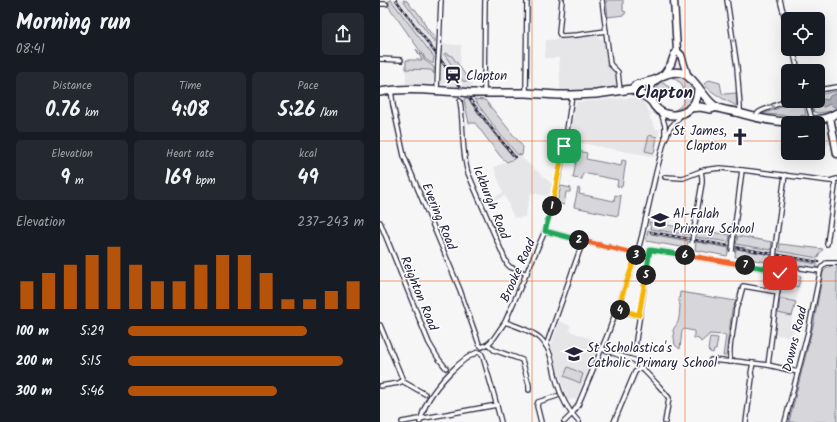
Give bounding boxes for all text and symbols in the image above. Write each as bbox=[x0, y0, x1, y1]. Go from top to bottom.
text: Morning run bbox=[16, 6, 131, 41]
map controls bbox=[781, 12, 825, 160]
button: locate bbox=[781, 12, 825, 56]
button: share bbox=[322, 13, 364, 55]
one-way arrow bbox=[728, 35, 737, 42]
text: 08:41 bbox=[16, 39, 45, 60]
button: + bbox=[781, 64, 825, 108]
station icon: Clapton bbox=[443, 65, 463, 85]
place label: Clapton bbox=[466, 66, 507, 87]
text: Distance bbox=[52, 77, 92, 95]
text: Time bbox=[179, 77, 201, 95]
text: Pace bbox=[298, 77, 318, 95]
district label: Clapton bbox=[635, 80, 693, 107]
text: 0.76 bbox=[45, 95, 80, 127]
text: 4:08 bbox=[171, 95, 209, 127]
text: 5:26 bbox=[278, 95, 316, 127]
text: km bbox=[80, 104, 99, 122]
text: /km bbox=[316, 104, 338, 122]
one-way arrow bbox=[766, 104, 774, 112]
button: − bbox=[781, 116, 825, 160]
place label: St James, Clapton bbox=[673, 121, 727, 157]
church icon: St James, Clapton bbox=[730, 127, 750, 147]
pin bbox=[547, 129, 581, 163]
icon: arrive bbox=[553, 135, 575, 157]
text: Elevation bbox=[51, 145, 93, 163]
text: Heart rate bbox=[166, 145, 214, 163]
text: kcal bbox=[299, 145, 317, 163]
text: 9 bbox=[60, 163, 70, 195]
text: 169 bbox=[164, 163, 191, 195]
text: 49 bbox=[297, 163, 319, 195]
street label: Ickburgh Road bbox=[466, 163, 515, 243]
text: m bbox=[70, 172, 84, 190]
text: bpm bbox=[191, 172, 216, 190]
street label: Evering Road bbox=[416, 180, 462, 254]
pin: 1 bbox=[542, 196, 562, 216]
text: 1 bbox=[550, 197, 554, 215]
place label: Al-Falah Primary School bbox=[673, 204, 754, 240]
school or university icon: Al-Falah Primary School bbox=[650, 210, 670, 230]
text: Elevation bbox=[16, 212, 65, 233]
text: 237–243 m bbox=[297, 212, 364, 233]
pin: 2 bbox=[569, 230, 589, 250]
text: 2 bbox=[576, 231, 582, 249]
street label: Brooke Road bbox=[495, 235, 542, 306]
pin: 3 bbox=[626, 245, 646, 265]
pin: 6 bbox=[675, 245, 695, 265]
text: 3 bbox=[633, 246, 639, 264]
text: 6 bbox=[682, 246, 688, 264]
street label: Reighton Road bbox=[394, 253, 443, 335]
pin: 7 bbox=[735, 255, 755, 275]
text: 7 bbox=[742, 256, 748, 274]
pin bbox=[763, 256, 797, 290]
icon: check bbox=[769, 262, 791, 284]
pin: 5 bbox=[636, 265, 656, 285]
text: 5 bbox=[643, 266, 649, 284]
pin: 4 bbox=[610, 300, 630, 320]
text: 4 bbox=[617, 301, 623, 319]
street label: Downs Road bbox=[777, 304, 814, 374]
text: 100 m bbox=[16, 321, 49, 342]
text: 5:29 bbox=[80, 321, 104, 342]
place label: St Scholastica's Catholic Primary School bbox=[587, 338, 717, 374]
school or university icon: St Scholastica's Catholic Primary School bbox=[564, 344, 584, 364]
text: 200 m bbox=[16, 351, 53, 372]
text: 5:15 bbox=[80, 351, 101, 372]
text: 300 m bbox=[16, 381, 52, 402]
text: 5:46 bbox=[80, 381, 105, 402]

